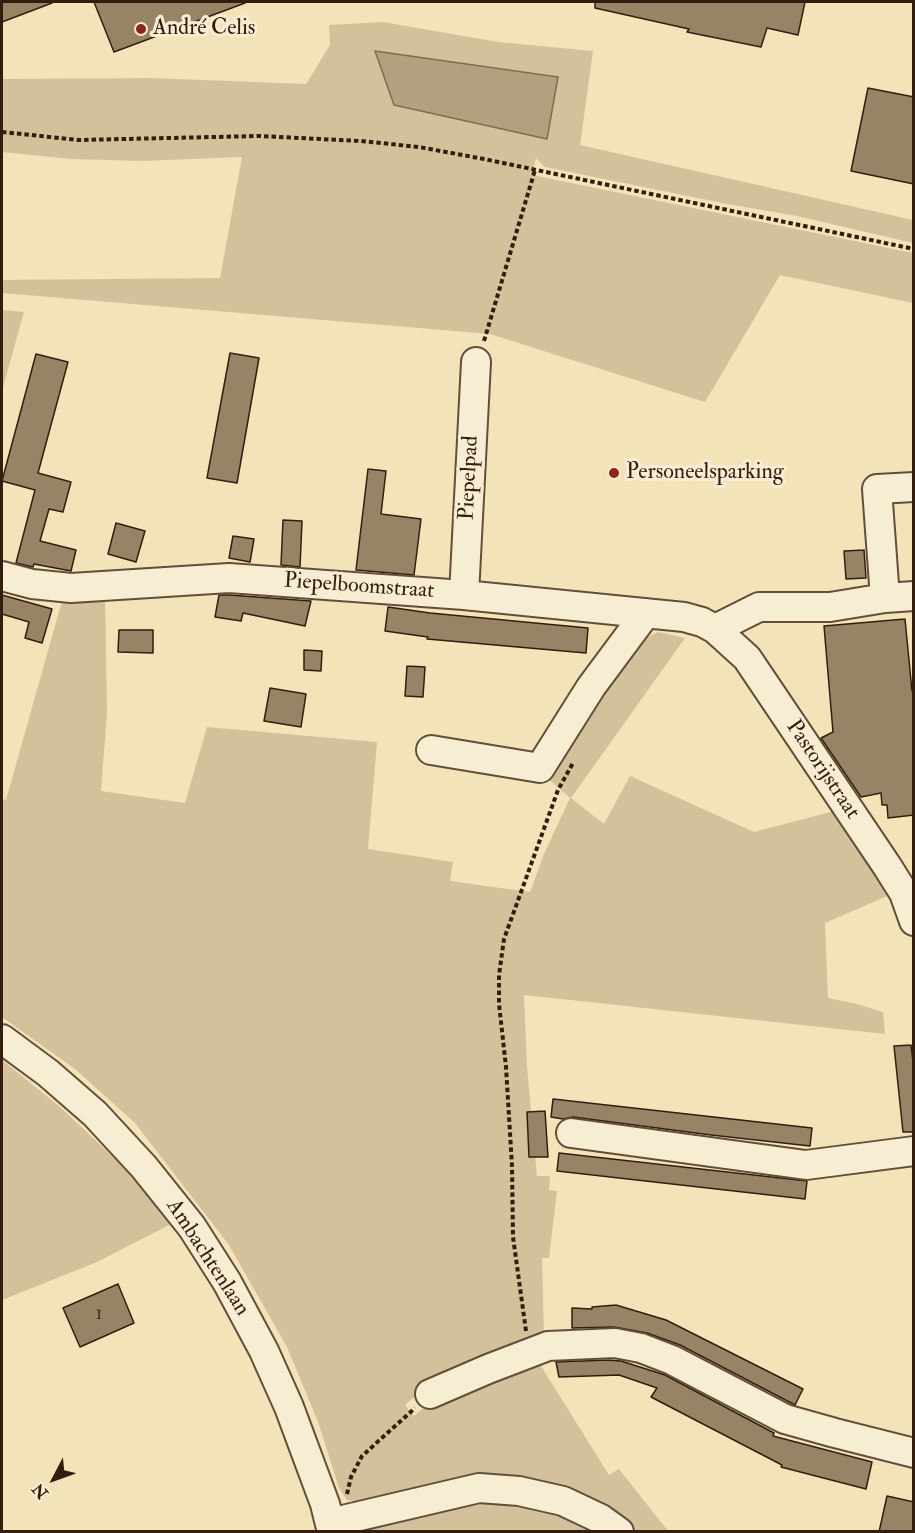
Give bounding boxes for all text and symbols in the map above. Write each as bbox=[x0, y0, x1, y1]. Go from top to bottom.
place label: André Celis bbox=[153, 16, 255, 42]
marker: André Celis bbox=[134, 22, 148, 36]
street label: Piepelpad bbox=[455, 435, 485, 521]
place label: Personeelsparking bbox=[626, 460, 784, 486]
marker: Personeelsparking bbox=[607, 466, 621, 480]
street label: Piepelboomstraat bbox=[283, 569, 435, 605]
street label: Pastorijstraat bbox=[779, 715, 865, 825]
street label: Ambachtenlaan bbox=[159, 1195, 255, 1321]
house number: 1 bbox=[95, 1303, 103, 1327]
north arrow bbox=[24, 1449, 84, 1509]
text: N bbox=[28, 1479, 53, 1503]

